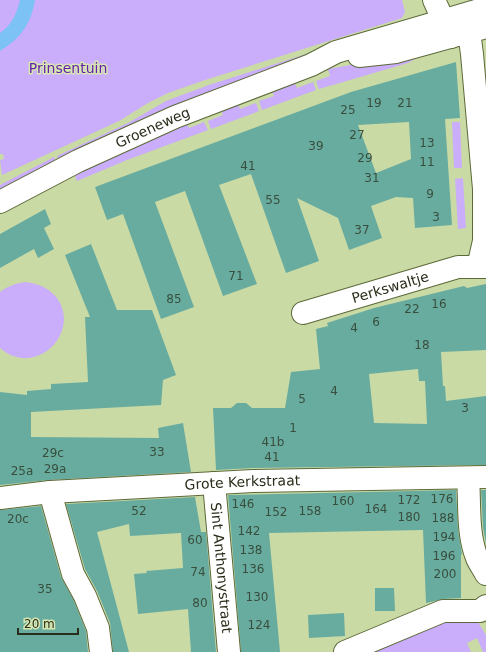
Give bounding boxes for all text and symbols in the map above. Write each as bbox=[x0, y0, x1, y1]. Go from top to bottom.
park label: Prinsentuin bbox=[29, 60, 107, 76]
house number: 19 bbox=[366, 96, 382, 110]
house number: 21 bbox=[397, 96, 413, 110]
house number: 25 bbox=[340, 103, 356, 117]
street label: Groeneweg bbox=[113, 104, 192, 151]
house number: 27 bbox=[349, 128, 365, 142]
house number: 13 bbox=[419, 136, 435, 150]
house number: 39 bbox=[308, 139, 324, 153]
house number: 29 bbox=[357, 151, 373, 165]
house number: 11 bbox=[419, 155, 435, 169]
house number: 41 bbox=[240, 159, 256, 173]
house number: 31 bbox=[364, 171, 380, 185]
house number: 9 bbox=[426, 187, 434, 201]
house number: 55 bbox=[265, 193, 281, 207]
house number: 3 bbox=[432, 210, 440, 224]
house number: 37 bbox=[354, 223, 370, 237]
street label: Perkswaltje bbox=[350, 268, 431, 306]
house number: 71 bbox=[228, 269, 244, 283]
house number: 85 bbox=[166, 292, 182, 306]
house number: 16 bbox=[431, 297, 447, 311]
house number: 22 bbox=[404, 302, 420, 316]
house number: 6 bbox=[372, 315, 380, 329]
house number: 4 bbox=[350, 321, 358, 335]
house number: 18 bbox=[414, 338, 430, 352]
house number: 4 bbox=[330, 384, 338, 398]
house number: 5 bbox=[298, 392, 306, 406]
house number: 3 bbox=[461, 401, 469, 415]
house number: 1 bbox=[289, 421, 297, 435]
house number: 41b bbox=[262, 435, 284, 449]
house number: 33 bbox=[149, 445, 165, 459]
house number: 29c bbox=[42, 446, 64, 460]
house number: 41 bbox=[264, 450, 280, 464]
house number: 29a bbox=[44, 462, 66, 476]
house number: 25a bbox=[11, 464, 33, 478]
street label: Grote Kerkstraat bbox=[184, 472, 301, 493]
house number: 176 bbox=[431, 492, 453, 506]
house number: 172 bbox=[398, 493, 420, 507]
house number: 160 bbox=[332, 494, 354, 508]
house number: 146 bbox=[232, 497, 254, 511]
street label: Sint Anthonystraat bbox=[208, 501, 235, 634]
house number: 164 bbox=[365, 502, 387, 516]
house number: 52 bbox=[131, 504, 147, 518]
house number: 158 bbox=[299, 504, 321, 518]
house number: 152 bbox=[265, 505, 287, 519]
house number: 180 bbox=[398, 510, 420, 524]
house number: 188 bbox=[432, 511, 454, 525]
house number: 20c bbox=[7, 512, 29, 526]
house number: 142 bbox=[238, 524, 260, 538]
house number: 194 bbox=[433, 530, 455, 544]
house number: 60 bbox=[187, 533, 203, 547]
house number: 138 bbox=[240, 543, 262, 557]
house number: 196 bbox=[433, 549, 455, 563]
house number: 136 bbox=[242, 562, 264, 576]
house number: 74 bbox=[190, 565, 206, 579]
house number: 200 bbox=[434, 567, 456, 581]
house number: 35 bbox=[37, 582, 53, 596]
house number: 130 bbox=[246, 590, 268, 604]
house number: 80 bbox=[192, 596, 208, 610]
scale bar bbox=[18, 610, 78, 636]
text: 20 m bbox=[24, 617, 55, 631]
house number: 124 bbox=[248, 618, 270, 632]

